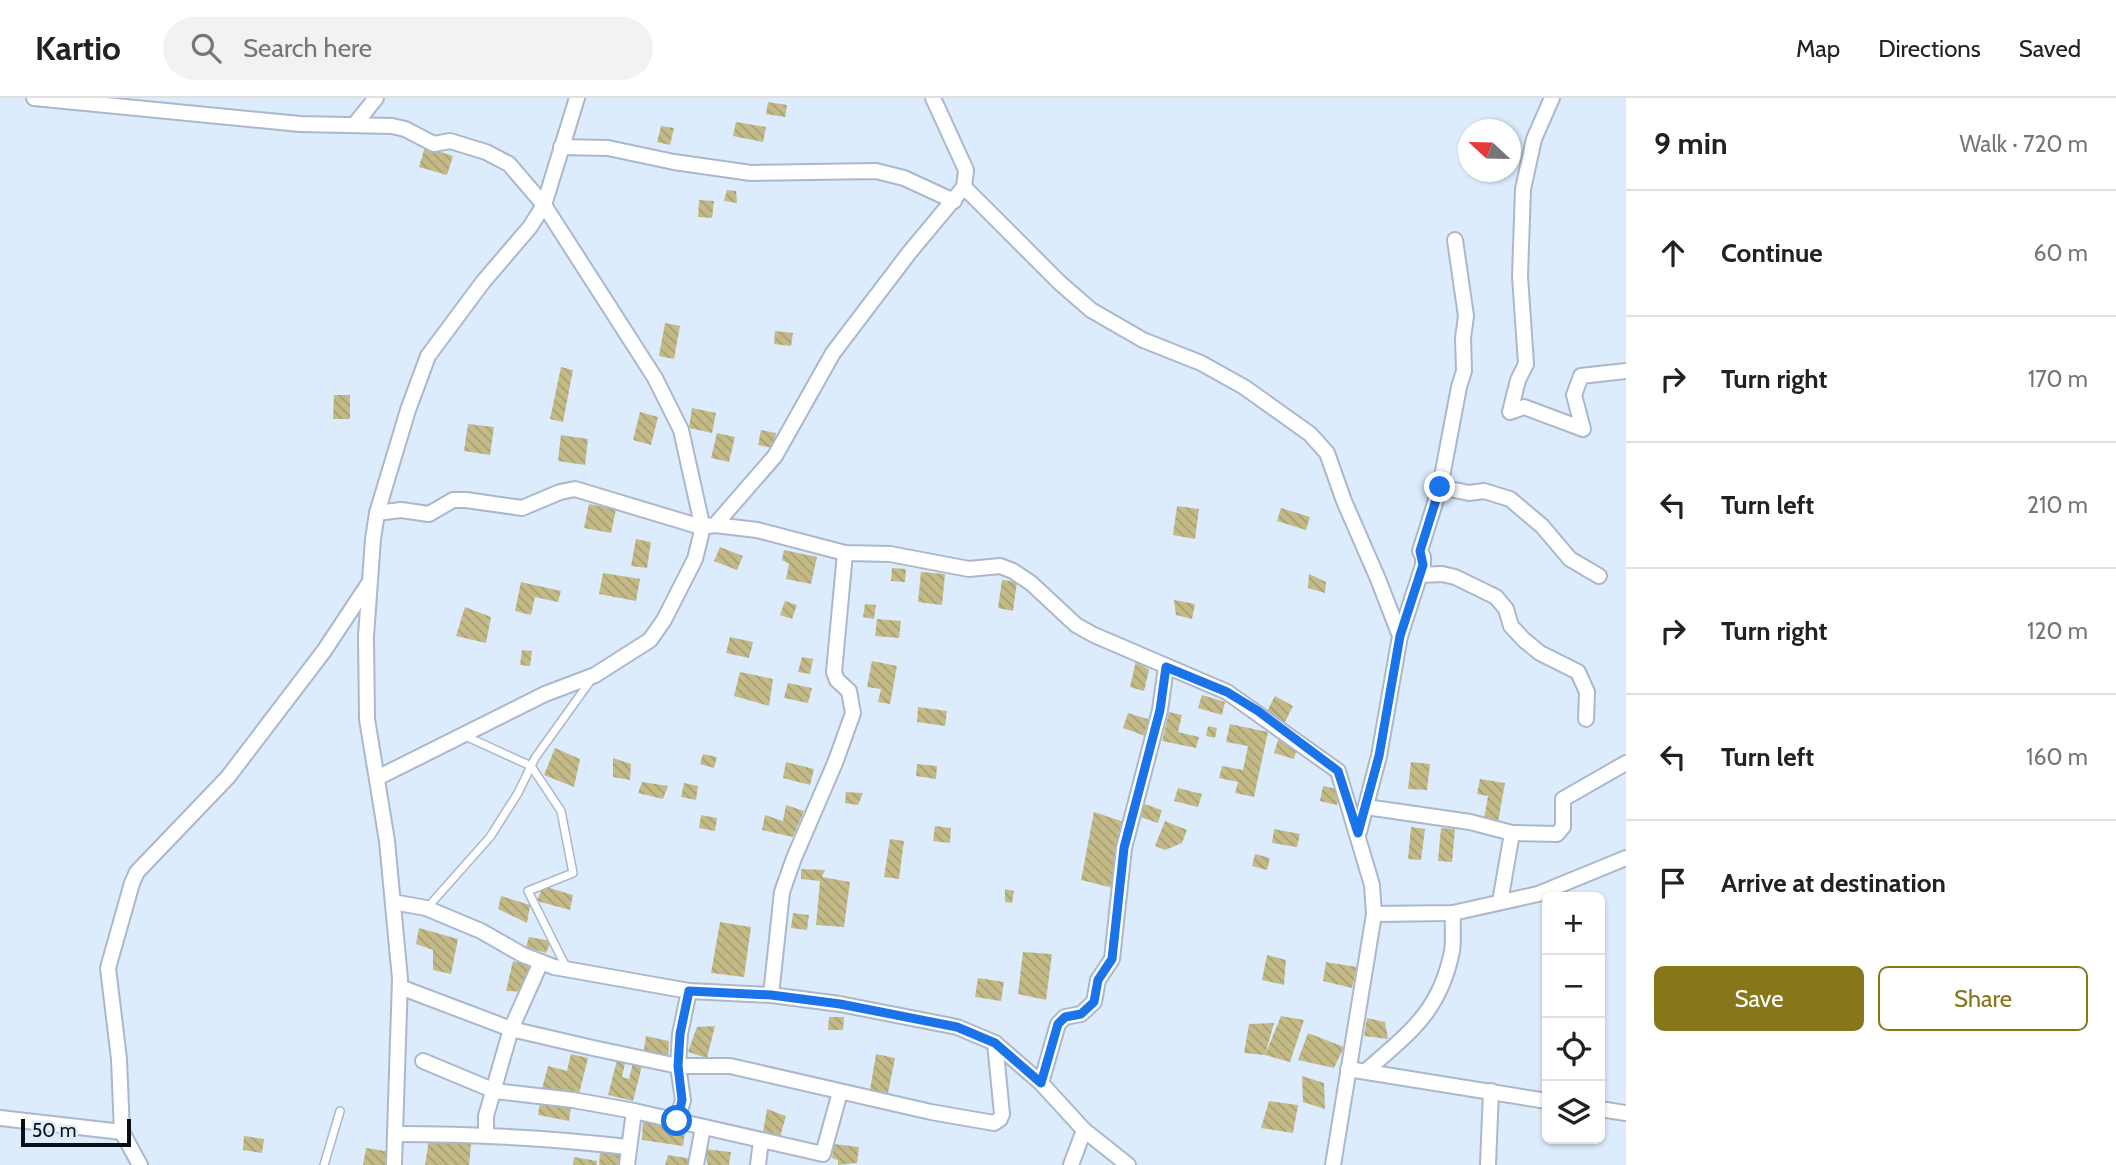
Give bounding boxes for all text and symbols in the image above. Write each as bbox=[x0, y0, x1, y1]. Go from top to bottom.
search box bbox=[163, 17, 653, 80]
text: Kartio bbox=[35, 28, 121, 68]
icon: search bbox=[187, 29, 225, 67]
text: Search here bbox=[243, 32, 372, 64]
text: Map bbox=[1796, 34, 1840, 63]
text: Directions bbox=[1878, 34, 1981, 63]
text: Saved bbox=[2019, 34, 2081, 63]
north arrow bbox=[1458, 119, 1521, 182]
text: 9 min bbox=[1654, 125, 1727, 162]
text: Walk · 720 m bbox=[1960, 130, 2088, 158]
icon: ahead bbox=[1654, 234, 1692, 272]
text: Continue bbox=[1721, 237, 1823, 269]
text: 60 m bbox=[2034, 239, 2088, 267]
icon: right bbox=[1654, 360, 1692, 398]
text: Turn right bbox=[1721, 363, 1827, 395]
text: 170 m bbox=[2028, 365, 2088, 393]
route end bbox=[1424, 471, 1455, 502]
icon: left bbox=[1654, 486, 1692, 524]
text: Turn left bbox=[1721, 489, 1814, 521]
text: 210 m bbox=[2027, 491, 2088, 519]
icon: right bbox=[1654, 612, 1692, 650]
text: Turn right bbox=[1721, 615, 1827, 647]
text: 120 m bbox=[2027, 617, 2088, 645]
icon: left bbox=[1654, 738, 1692, 776]
text: Turn left bbox=[1721, 741, 1814, 773]
text: 160 m bbox=[2026, 743, 2088, 771]
icon: arrive bbox=[1654, 864, 1692, 902]
text: Arrive at destination bbox=[1721, 867, 1946, 899]
map controls bbox=[1542, 892, 1605, 1144]
button: + bbox=[1542, 892, 1605, 955]
button: − bbox=[1542, 955, 1605, 1018]
button: Save bbox=[1654, 966, 1864, 1031]
button: Share bbox=[1878, 966, 2088, 1031]
button: locate bbox=[1542, 1018, 1605, 1081]
button: layers bbox=[1542, 1081, 1605, 1144]
route start bbox=[661, 1105, 692, 1136]
scale bar bbox=[21, 1116, 131, 1148]
text: 50 m bbox=[32, 1119, 76, 1142]

